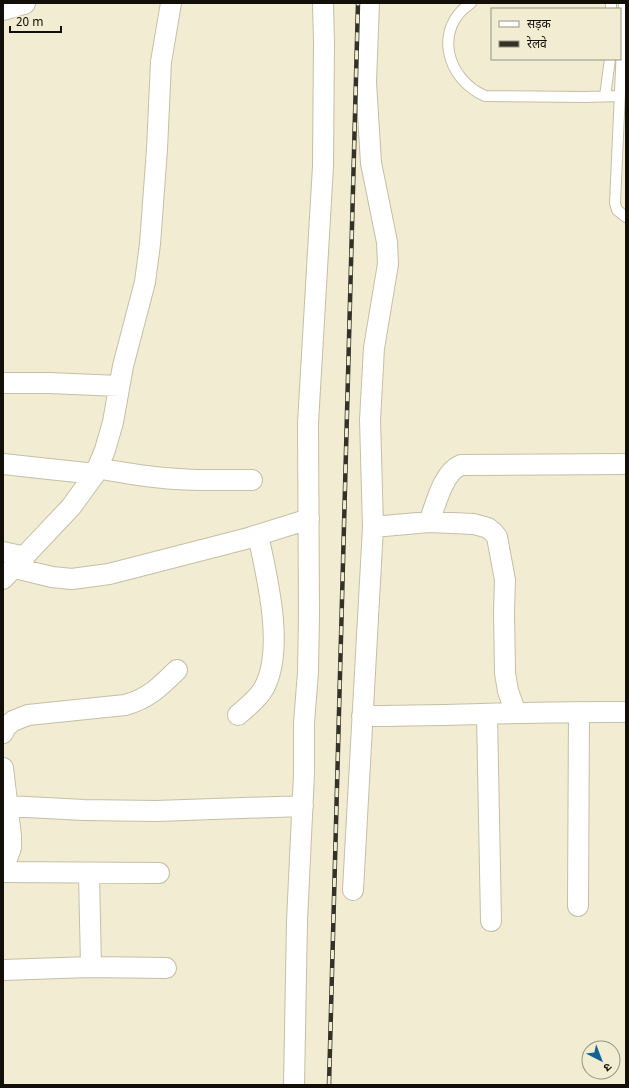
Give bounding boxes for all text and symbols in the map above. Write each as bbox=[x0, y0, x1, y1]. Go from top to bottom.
scale bar bbox=[10, 8, 61, 34]
legend bbox=[491, 8, 621, 60]
text: 20 m bbox=[16, 15, 44, 31]
text: सड़क bbox=[527, 17, 552, 33]
text: रेलवे bbox=[527, 36, 547, 53]
north arrow bbox=[581, 1040, 621, 1080]
text: उ bbox=[600, 1059, 614, 1074]

